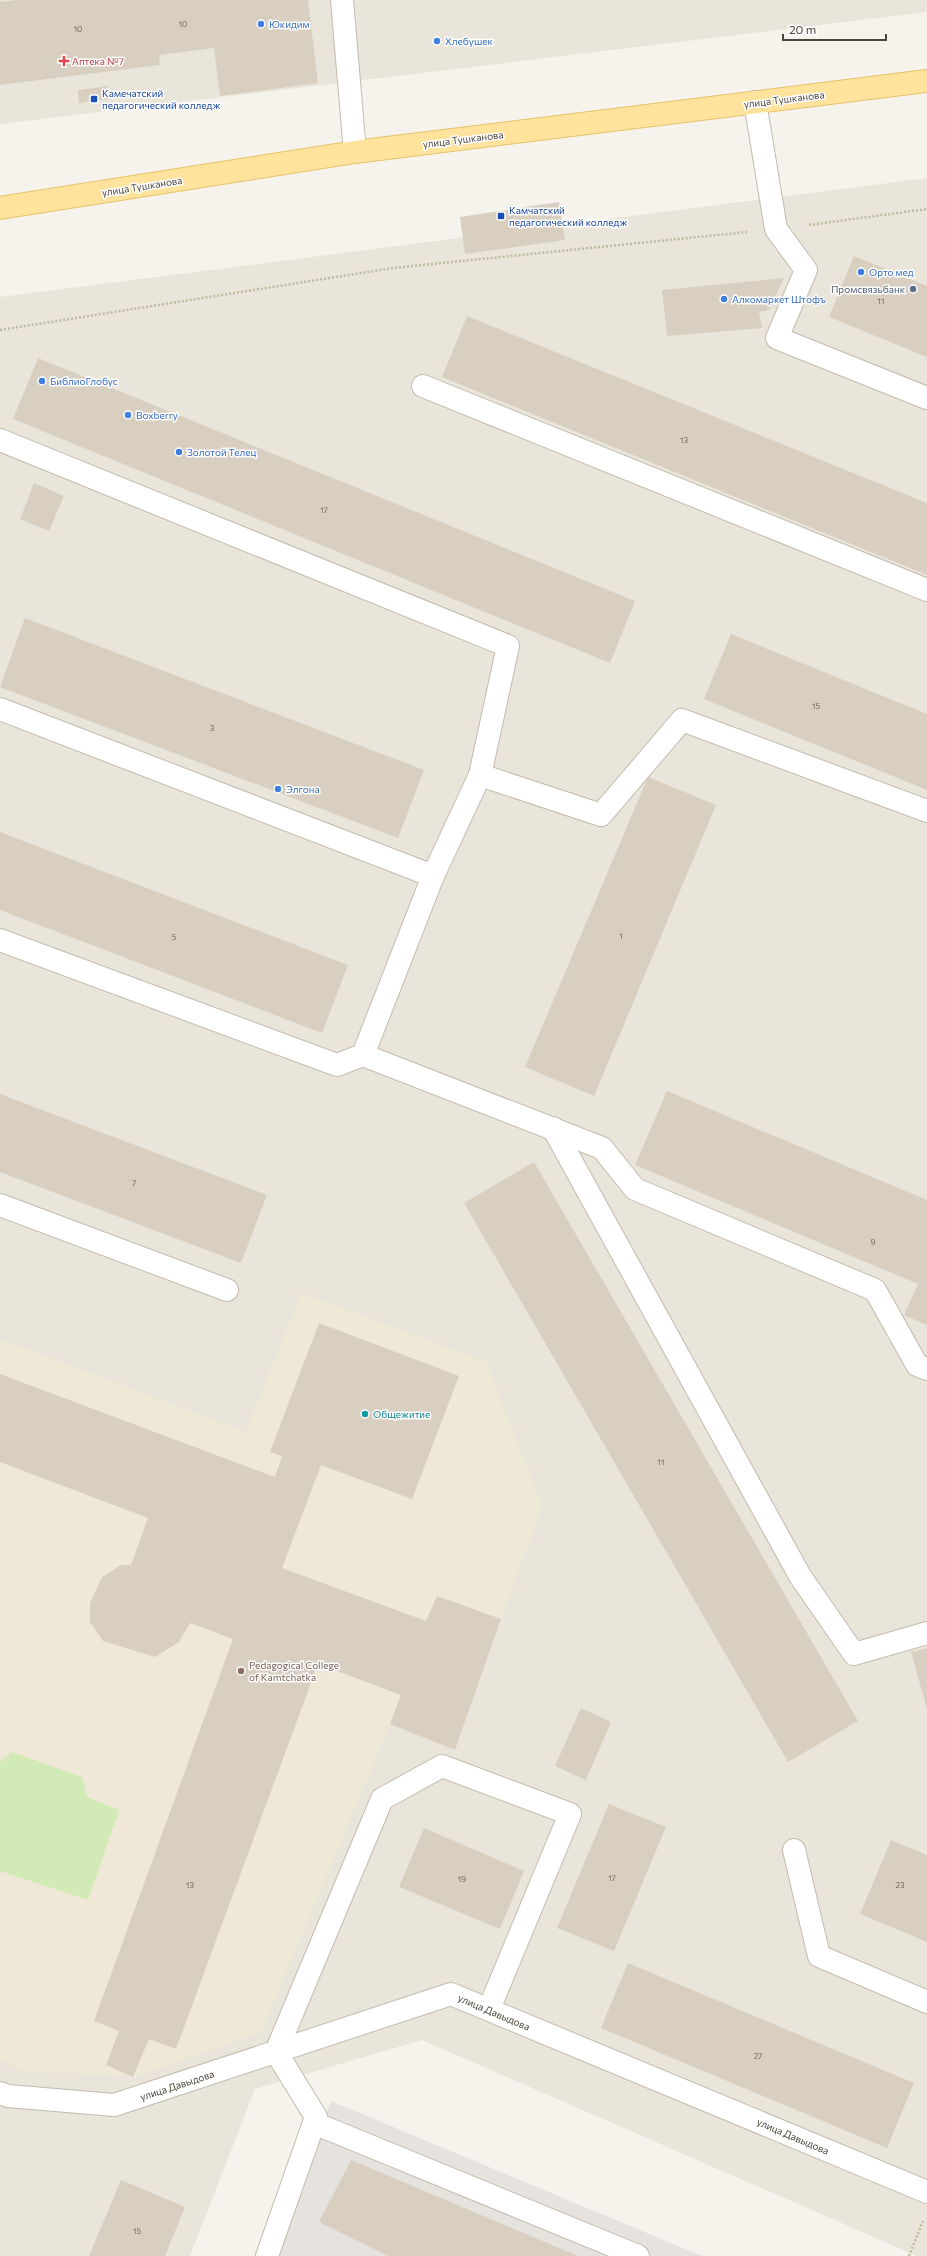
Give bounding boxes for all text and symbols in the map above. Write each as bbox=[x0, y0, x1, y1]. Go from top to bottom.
scale bar bbox=[783, 16, 886, 42]
place label: Юкидим bbox=[269, 18, 310, 30]
house number: 10 bbox=[179, 19, 187, 29]
marker: Юкидим bbox=[256, 19, 266, 29]
text: 20 m bbox=[789, 22, 816, 36]
house number: 10 bbox=[74, 24, 82, 34]
place label: Хлебушек bbox=[445, 35, 493, 47]
marker: Хлебушек bbox=[432, 36, 442, 46]
place label: Аптека №7 bbox=[72, 55, 124, 67]
marker: Аптека №7 bbox=[59, 56, 69, 66]
place label: Камечатский педагогический колледж bbox=[102, 87, 220, 111]
street label: улица Тушканова bbox=[743, 88, 825, 110]
marker: Камечатский педагогический колледж bbox=[89, 94, 99, 104]
street label: улица Тушканова bbox=[422, 128, 504, 150]
street label: улица Тушканова bbox=[101, 174, 183, 198]
place label: Камчатский педагогический колледж bbox=[509, 204, 627, 228]
marker: Камчатский педагогический колледж bbox=[496, 211, 506, 221]
place label: Орто мед bbox=[869, 266, 914, 278]
marker: Орто мед bbox=[856, 267, 866, 277]
place label: Промсвязьбанк bbox=[831, 283, 906, 295]
marker: Промсвязьбанк bbox=[908, 284, 918, 294]
place label: Алкомаркет Штофъ bbox=[732, 293, 826, 305]
marker: Алкомаркет Штофъ bbox=[719, 294, 729, 304]
house number: 11 bbox=[878, 296, 884, 306]
place label: БиблиоГлобус bbox=[50, 375, 118, 387]
marker: БиблиоГлобус bbox=[37, 376, 47, 386]
place label: Boxberry bbox=[136, 409, 178, 421]
marker: Boxberry bbox=[123, 410, 133, 420]
house number: 13 bbox=[680, 435, 688, 445]
place label: Золотой Телец bbox=[187, 446, 257, 458]
marker: Золотой Телец bbox=[174, 447, 184, 457]
house number: 17 bbox=[320, 505, 328, 515]
house number: 15 bbox=[812, 701, 820, 711]
house number: 3 bbox=[210, 723, 215, 733]
place label: Элгона bbox=[286, 783, 320, 795]
marker: Элгона bbox=[273, 784, 283, 794]
house number: 1 bbox=[619, 931, 623, 941]
house number: 5 bbox=[172, 932, 177, 942]
house number: 7 bbox=[132, 1178, 136, 1188]
house number: 9 bbox=[871, 1237, 876, 1247]
place label: Общежитие bbox=[373, 1408, 430, 1420]
marker: Общежитие bbox=[360, 1409, 370, 1419]
house number: 11 bbox=[658, 1457, 664, 1467]
place label: Pedagogical College of Kamtchatka bbox=[249, 1659, 339, 1683]
marker: Pedagogical College of Kamtchatka bbox=[236, 1666, 246, 1676]
house number: 17 bbox=[608, 1873, 616, 1883]
house number: 19 bbox=[458, 1874, 466, 1884]
house number: 13 bbox=[186, 1880, 194, 1890]
house number: 23 bbox=[896, 1880, 905, 1890]
street label: улица Давыдова bbox=[456, 1991, 532, 2033]
house number: 27 bbox=[754, 2051, 762, 2061]
street label: улица Давыдова bbox=[138, 2067, 216, 2103]
street label: улица Давыдова bbox=[755, 2115, 831, 2157]
house number: 15 bbox=[133, 2226, 141, 2236]

